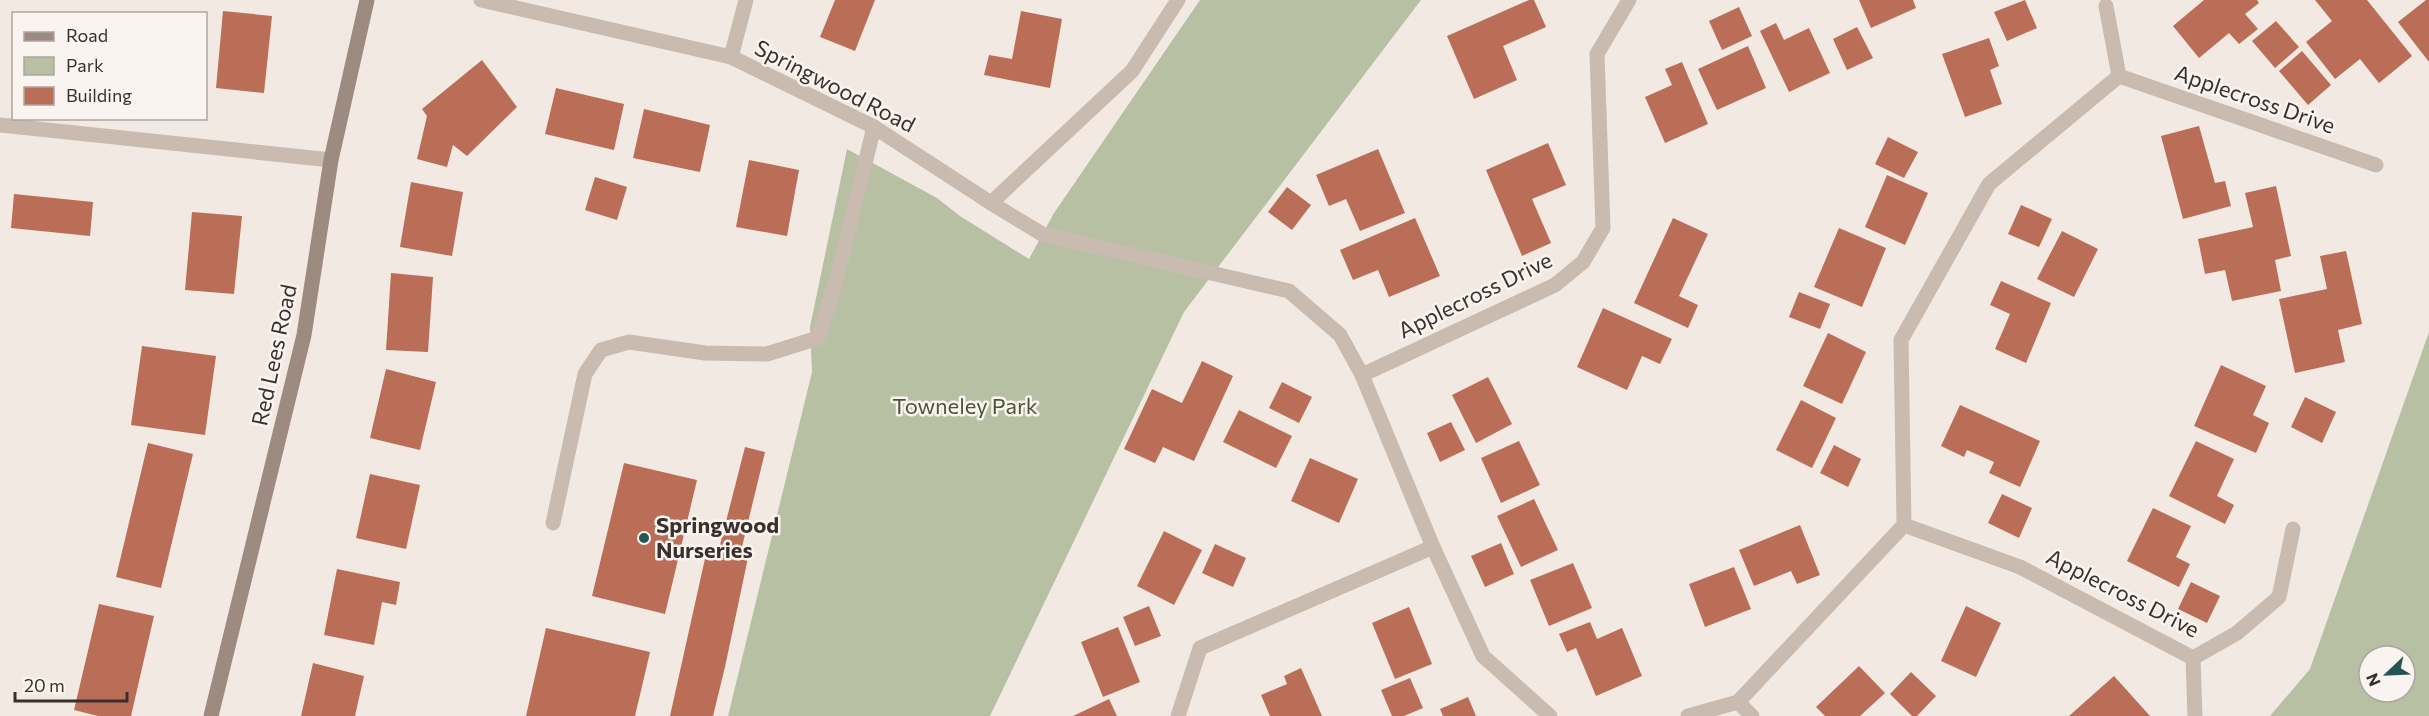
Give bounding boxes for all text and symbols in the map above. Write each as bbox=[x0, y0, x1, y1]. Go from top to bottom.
legend bbox=[12, 12, 207, 120]
text: Road bbox=[66, 24, 108, 46]
street label: Springwood Road bbox=[750, 33, 920, 138]
text: Park bbox=[66, 54, 104, 76]
street label: Applecross Drive bbox=[2171, 58, 2339, 139]
text: Building bbox=[66, 84, 132, 106]
street label: Applecross Drive bbox=[1393, 246, 1556, 344]
street label: Red Lees Road bbox=[245, 282, 302, 428]
park label: Towneley Park bbox=[892, 392, 1038, 419]
place label: Springwood Nurseries bbox=[656, 511, 779, 563]
marker: Springwood Nurseries bbox=[637, 531, 651, 545]
street label: Applecross Drive bbox=[2042, 542, 2204, 643]
north arrow bbox=[2357, 644, 2417, 704]
scale bar bbox=[15, 665, 128, 703]
text: N bbox=[2362, 671, 2384, 689]
text: 20 m bbox=[24, 674, 65, 696]

